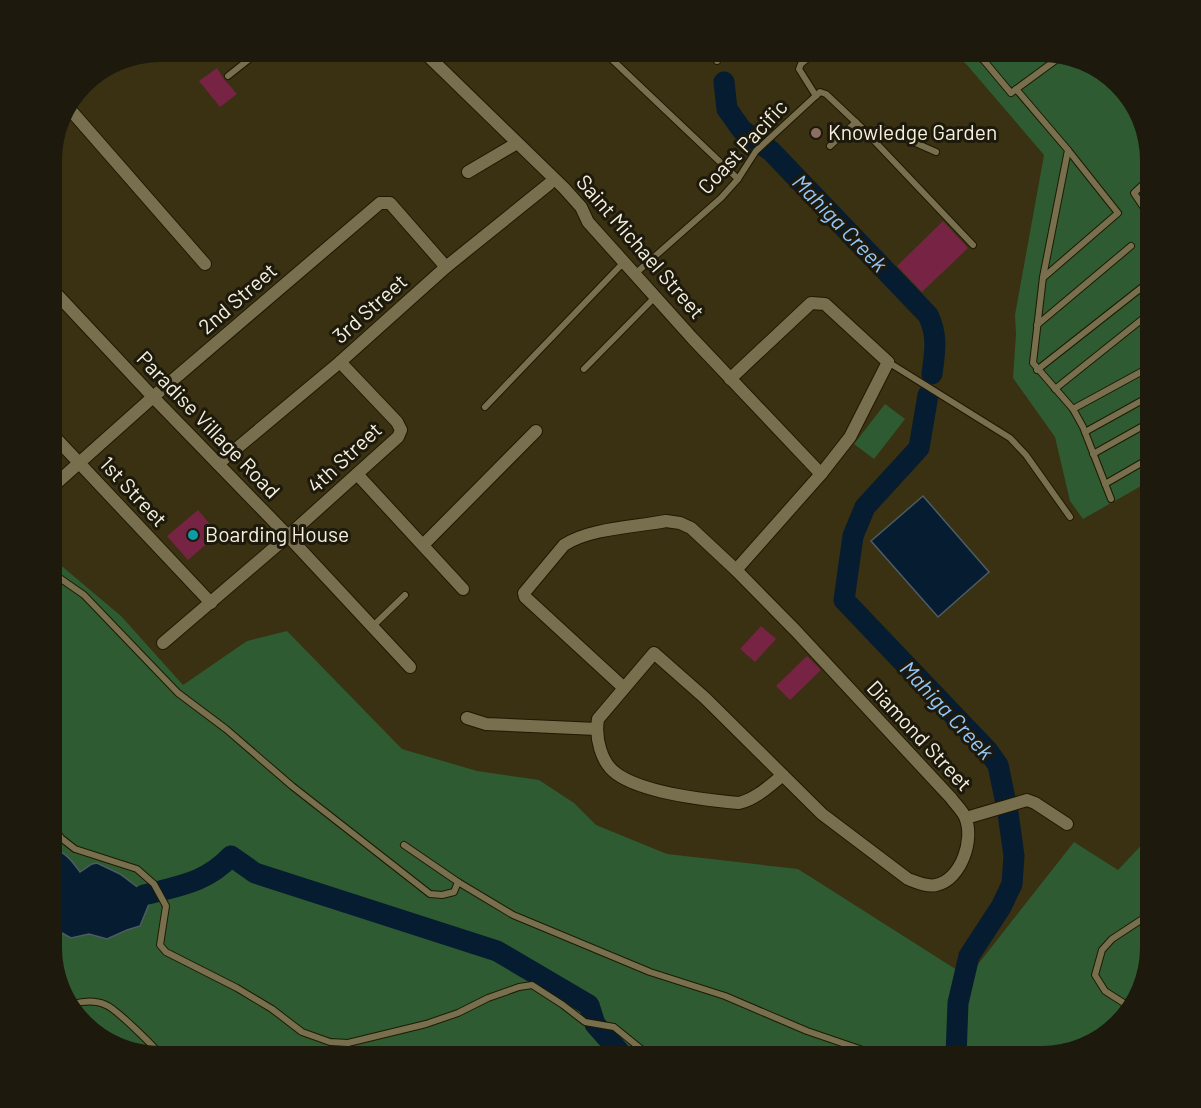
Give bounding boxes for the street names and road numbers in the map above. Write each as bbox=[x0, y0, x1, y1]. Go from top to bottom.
street label: Coast Pacific bbox=[692, 94, 792, 198]
street label: Saint Michael Street bbox=[572, 169, 710, 323]
street label: 2nd Street bbox=[193, 257, 281, 339]
street label: 3rd Street bbox=[327, 268, 411, 348]
street label: Paradise Village Road bbox=[132, 345, 286, 503]
street label: 4th Street bbox=[302, 416, 386, 497]
street label: 1st Street bbox=[95, 451, 173, 531]
street label: Diamond Street bbox=[863, 675, 978, 795]

